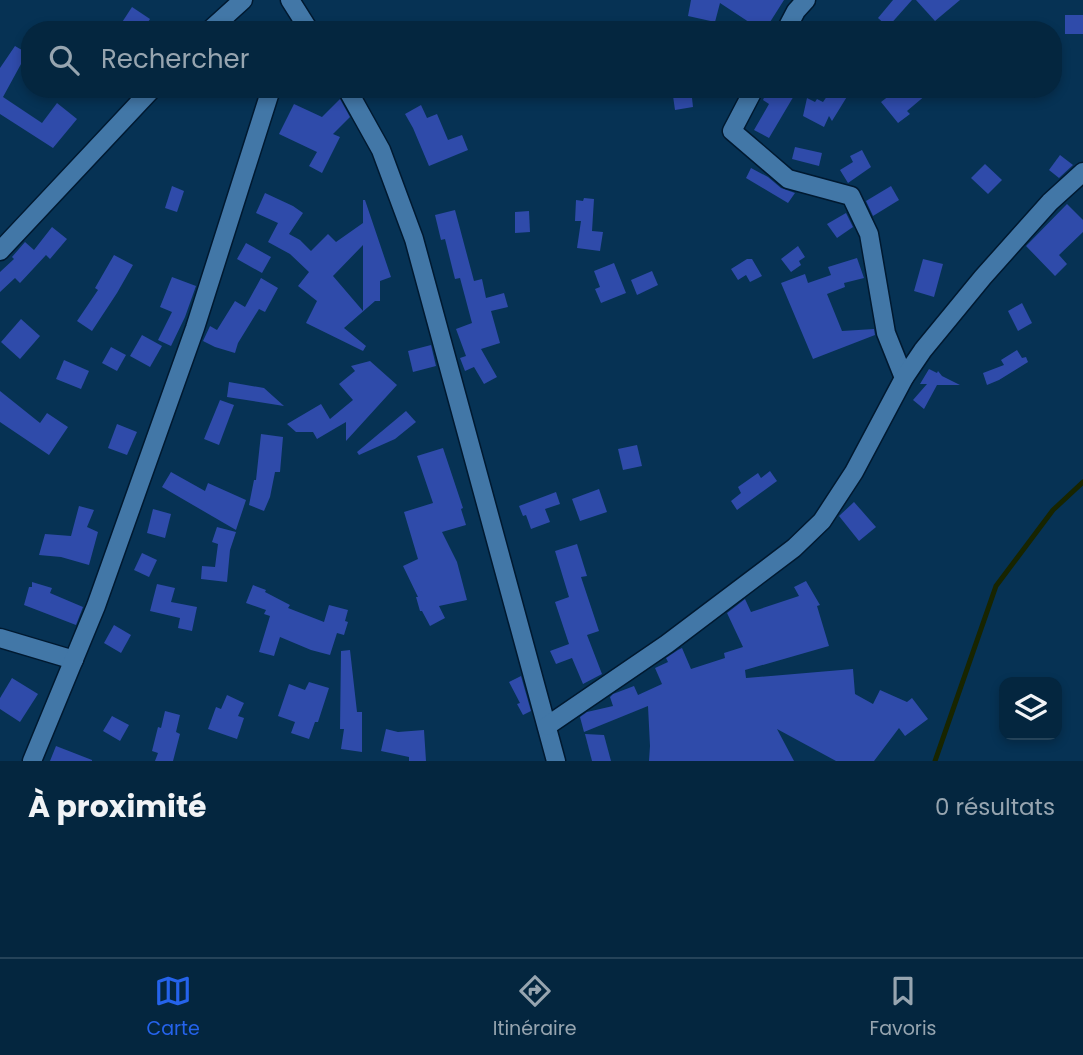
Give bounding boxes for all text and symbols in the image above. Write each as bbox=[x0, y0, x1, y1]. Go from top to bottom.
search box bbox=[21, 21, 1062, 98]
icon: search bbox=[45, 41, 83, 79]
text: Rechercher bbox=[101, 41, 249, 77]
map controls bbox=[999, 677, 1062, 740]
button: layers bbox=[999, 677, 1062, 740]
text: À proximité bbox=[28, 785, 207, 828]
text: 0 résultats bbox=[935, 791, 1055, 823]
tab: Carte bbox=[147, 972, 200, 1043]
tab: Itinéraire bbox=[493, 972, 577, 1043]
tab: Favoris bbox=[870, 972, 936, 1043]

